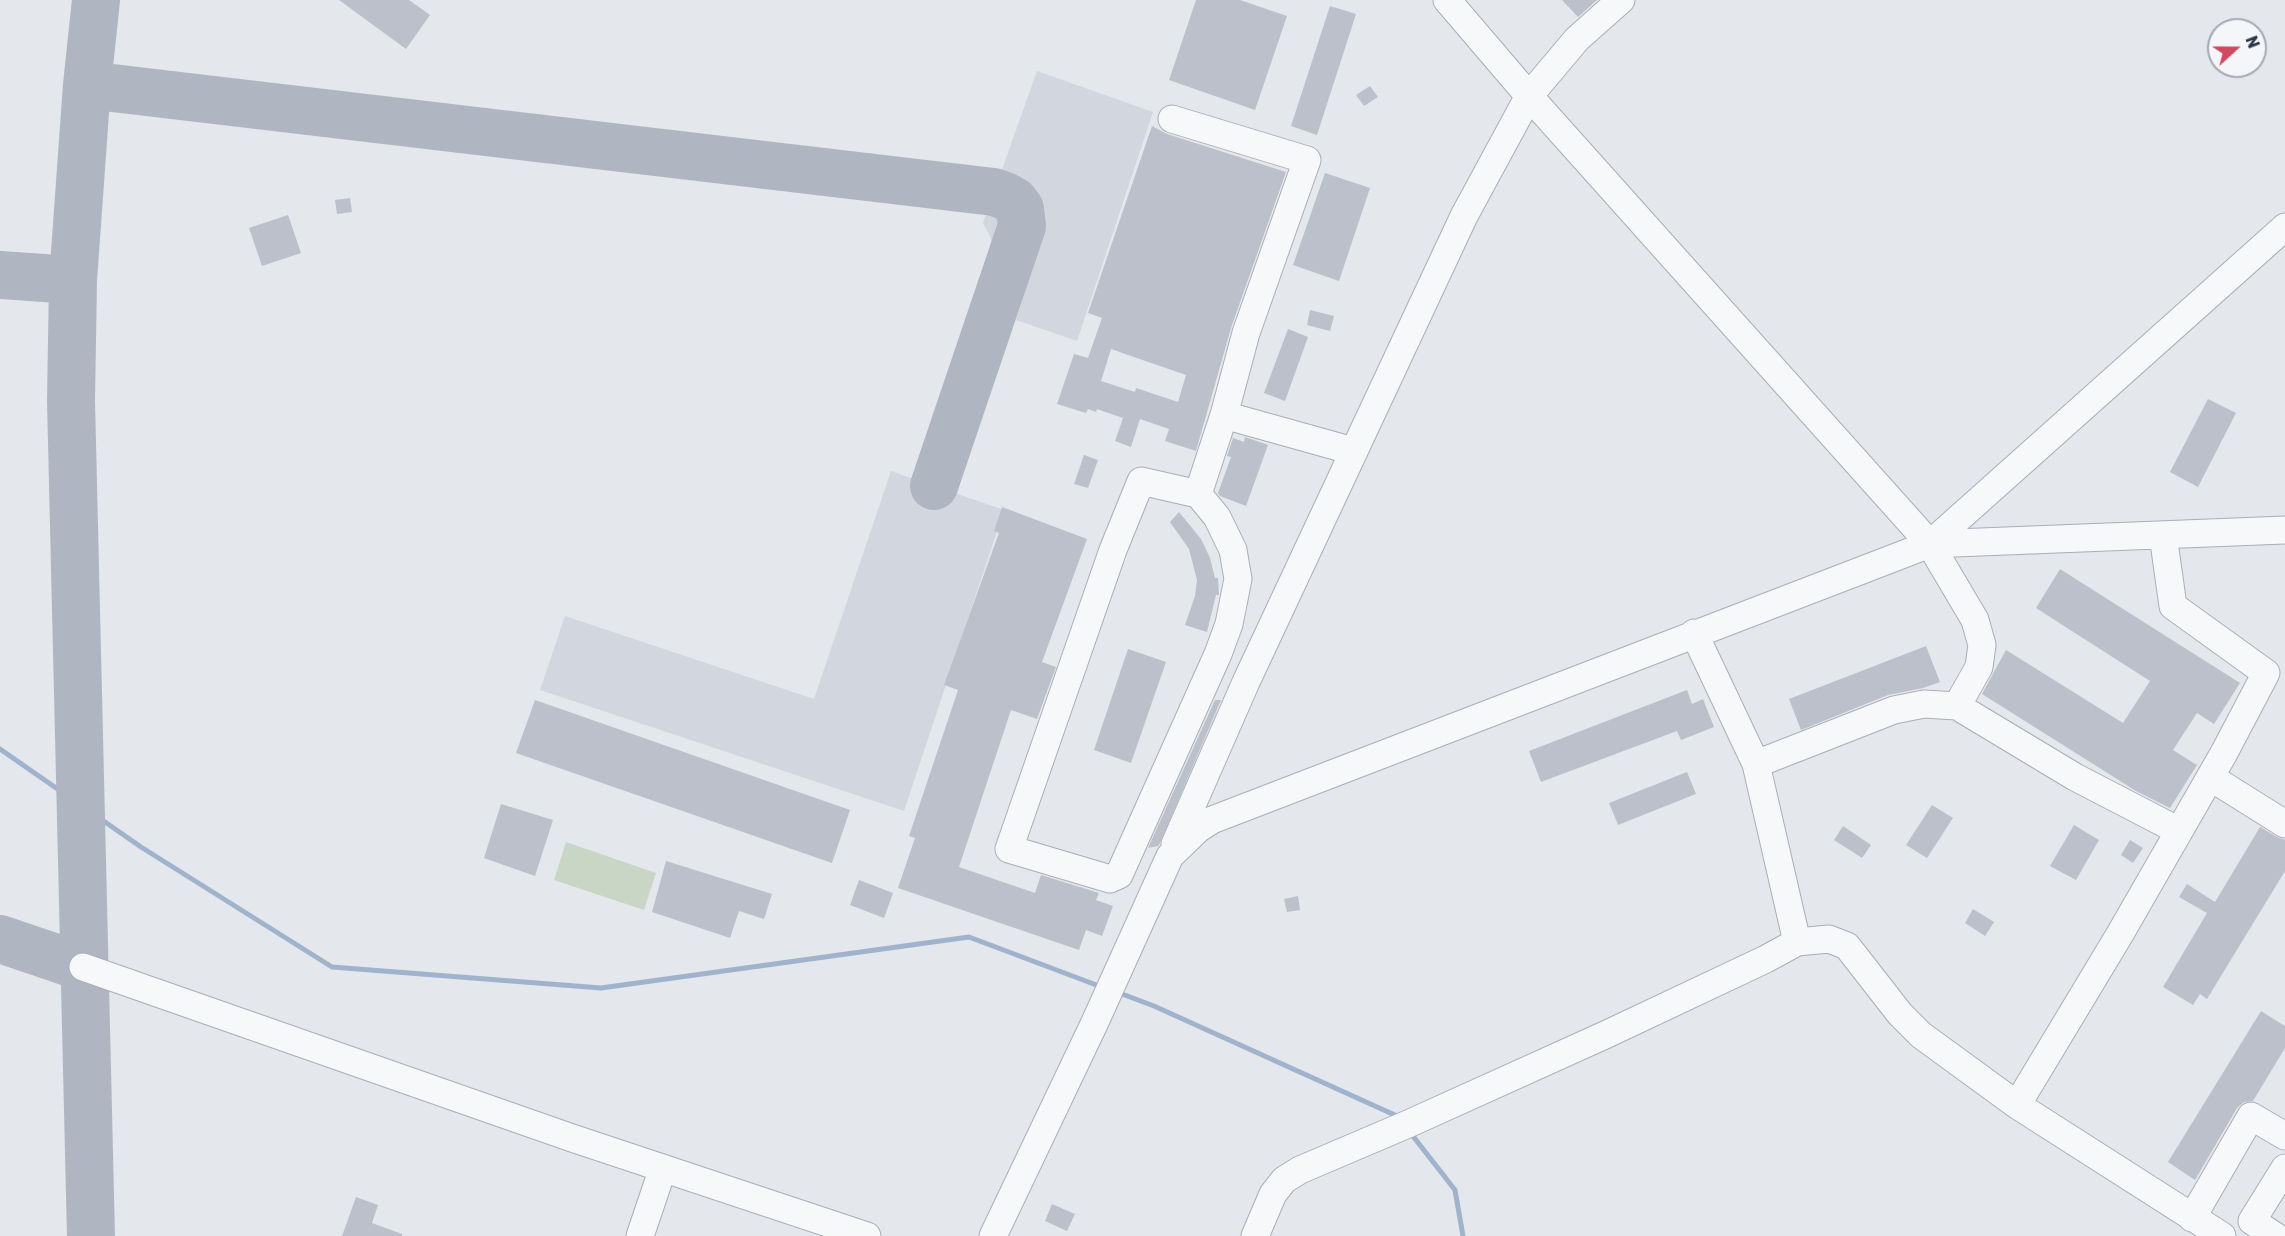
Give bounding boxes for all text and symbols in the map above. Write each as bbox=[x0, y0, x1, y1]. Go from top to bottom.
north arrow bbox=[2207, 18, 2267, 78]
text: N bbox=[2241, 33, 2263, 51]

